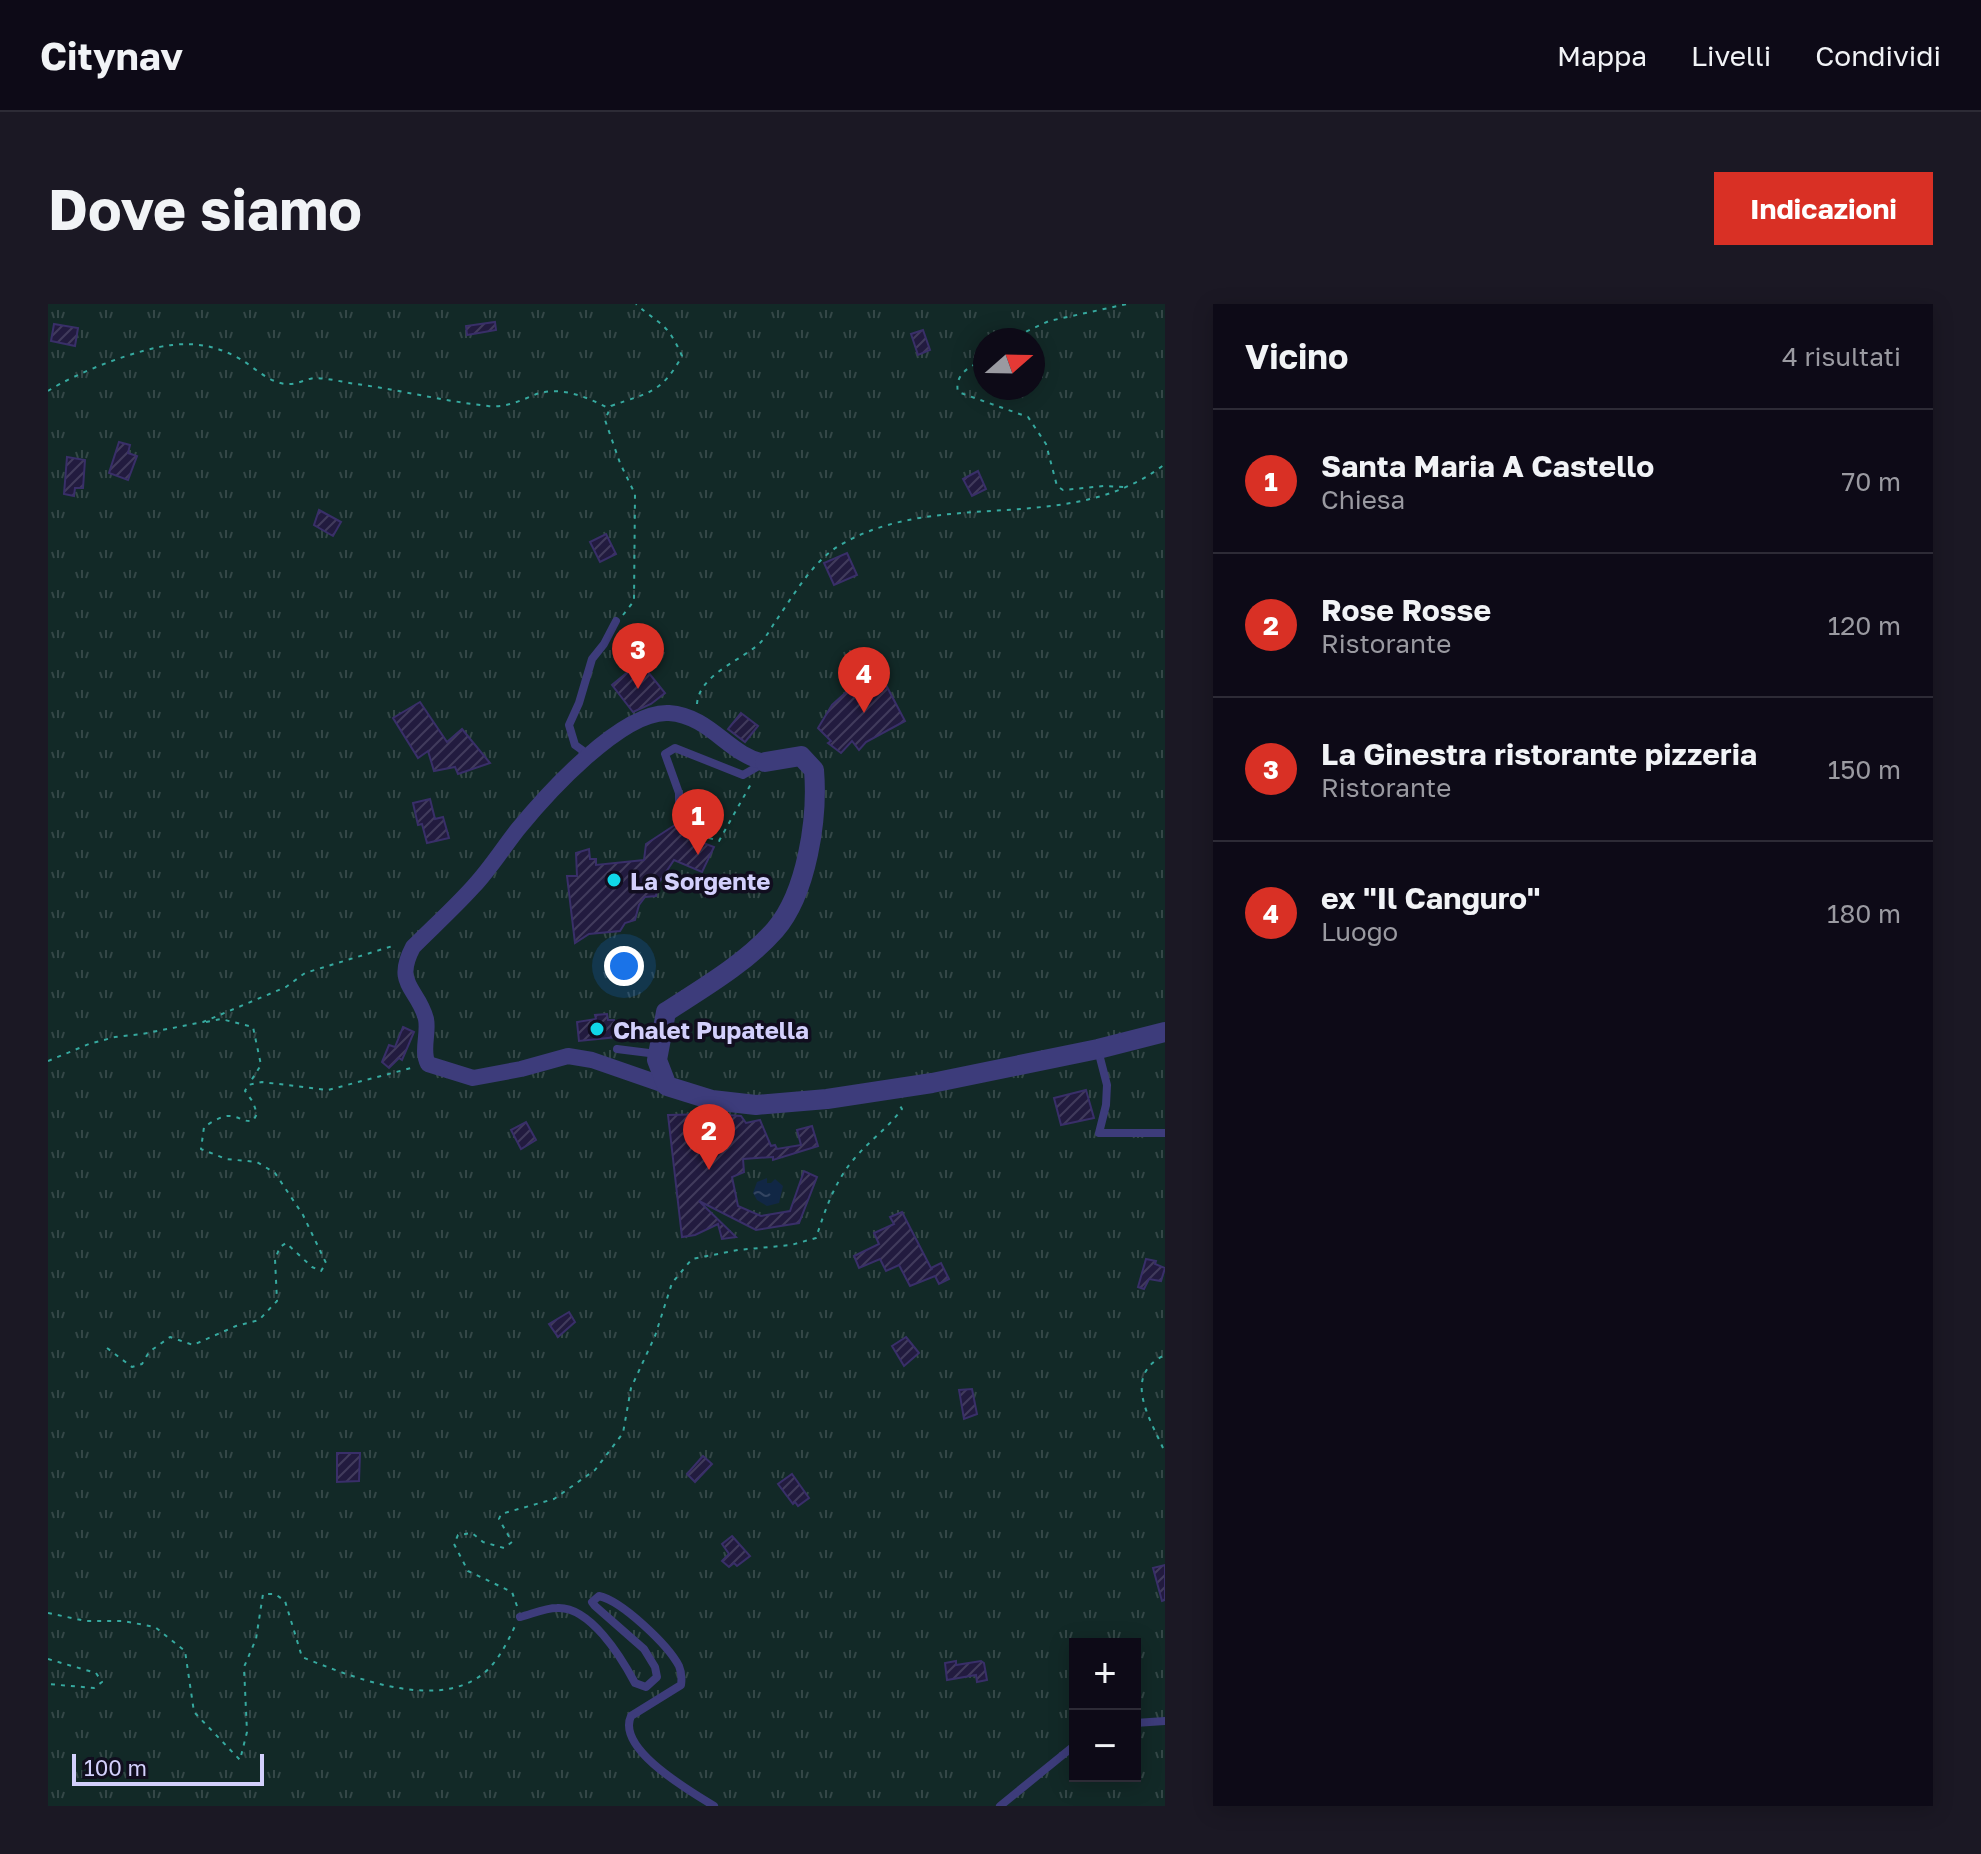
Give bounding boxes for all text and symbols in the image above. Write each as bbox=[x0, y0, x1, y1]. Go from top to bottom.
text: Citynav bbox=[40, 33, 183, 78]
text: Mappa bbox=[1557, 39, 1647, 72]
text: Livelli bbox=[1691, 39, 1771, 72]
text: Condividi bbox=[1815, 39, 1941, 72]
button: Indicazioni bbox=[1714, 172, 1933, 245]
text: Dove siamo bbox=[48, 175, 362, 242]
north arrow bbox=[973, 328, 1045, 400]
text: Vicino bbox=[1245, 336, 1348, 376]
text: 4 risultati bbox=[1782, 341, 1901, 372]
text: Santa Maria A Castello bbox=[1321, 448, 1654, 484]
text: 1 bbox=[1264, 466, 1278, 497]
text: 70 m bbox=[1842, 466, 1901, 497]
text: Chiesa bbox=[1321, 484, 1405, 515]
text: Rose Rosse bbox=[1321, 592, 1491, 628]
text: 2 bbox=[1263, 610, 1279, 641]
text: 120 m bbox=[1828, 610, 1901, 641]
pin: 3 bbox=[612, 623, 664, 689]
text: Ristorante bbox=[1321, 628, 1451, 659]
pin: 4 bbox=[838, 647, 890, 713]
text: La Ginestra ristorante pizzeria bbox=[1321, 736, 1757, 772]
text: 3 bbox=[1263, 754, 1279, 785]
text: 150 m bbox=[1828, 754, 1901, 785]
text: Ristorante bbox=[1321, 772, 1451, 803]
pin: 1 bbox=[672, 789, 724, 855]
place label: La Sorgente bbox=[630, 866, 771, 895]
marker: La Sorgente bbox=[605, 871, 623, 889]
text: ex "Il Canguro" bbox=[1321, 880, 1540, 916]
text: 4 bbox=[1263, 898, 1279, 929]
text: 180 m bbox=[1827, 898, 1901, 929]
text: Luogo bbox=[1321, 916, 1398, 947]
your location bbox=[604, 946, 644, 986]
place label: Chalet Pupatella bbox=[613, 1015, 809, 1044]
marker: Chalet Pupatella bbox=[588, 1020, 606, 1038]
pin: 2 bbox=[683, 1104, 735, 1170]
map controls bbox=[1069, 1638, 1141, 1782]
button: + bbox=[1069, 1638, 1141, 1710]
button: − bbox=[1069, 1710, 1141, 1782]
scale bar bbox=[72, 1750, 264, 1786]
text: 100 m bbox=[84, 1754, 147, 1781]

